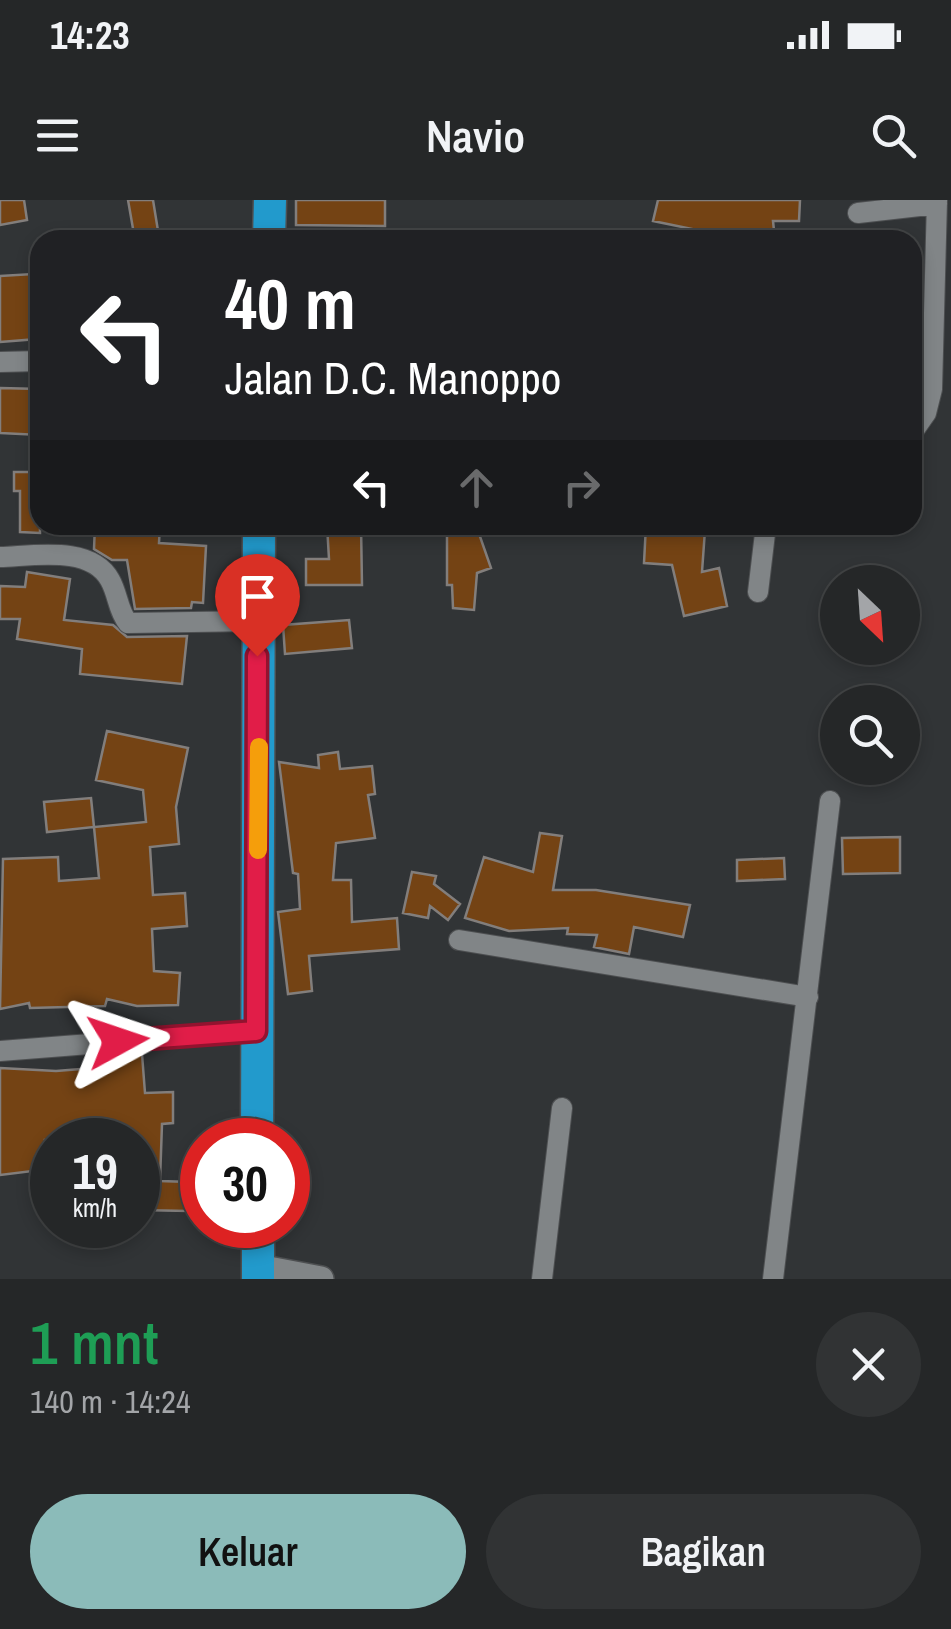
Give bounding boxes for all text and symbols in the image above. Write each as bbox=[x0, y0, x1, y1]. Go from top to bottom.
text: 14:23 bbox=[50, 10, 130, 61]
text: Navio bbox=[426, 105, 525, 166]
icon: menu bbox=[30, 108, 85, 163]
icon: search bbox=[866, 108, 921, 163]
text: 40 m bbox=[225, 257, 356, 351]
icon: left bbox=[60, 270, 190, 400]
text: Jalan D.C. Manoppo bbox=[225, 347, 561, 408]
icon: left bbox=[344, 460, 399, 515]
icon: ahead bbox=[449, 460, 504, 515]
icon: right bbox=[554, 460, 609, 515]
pin bbox=[215, 554, 300, 657]
north arrow bbox=[820, 565, 920, 665]
map controls bbox=[820, 565, 920, 785]
icon: arrive bbox=[230, 569, 285, 624]
button: search bbox=[820, 685, 920, 785]
position arrow bbox=[66, 989, 170, 1093]
speed limit sign: 30 bbox=[180, 1118, 310, 1248]
text: 19 bbox=[72, 1137, 118, 1205]
text: km/h bbox=[73, 1191, 117, 1225]
text: 1 mnt bbox=[30, 1302, 158, 1383]
button: close bbox=[816, 1312, 921, 1417]
text: 140 m · 14:24 bbox=[30, 1380, 190, 1423]
button: Keluar bbox=[30, 1494, 466, 1609]
button: Bagikan bbox=[486, 1494, 921, 1609]

